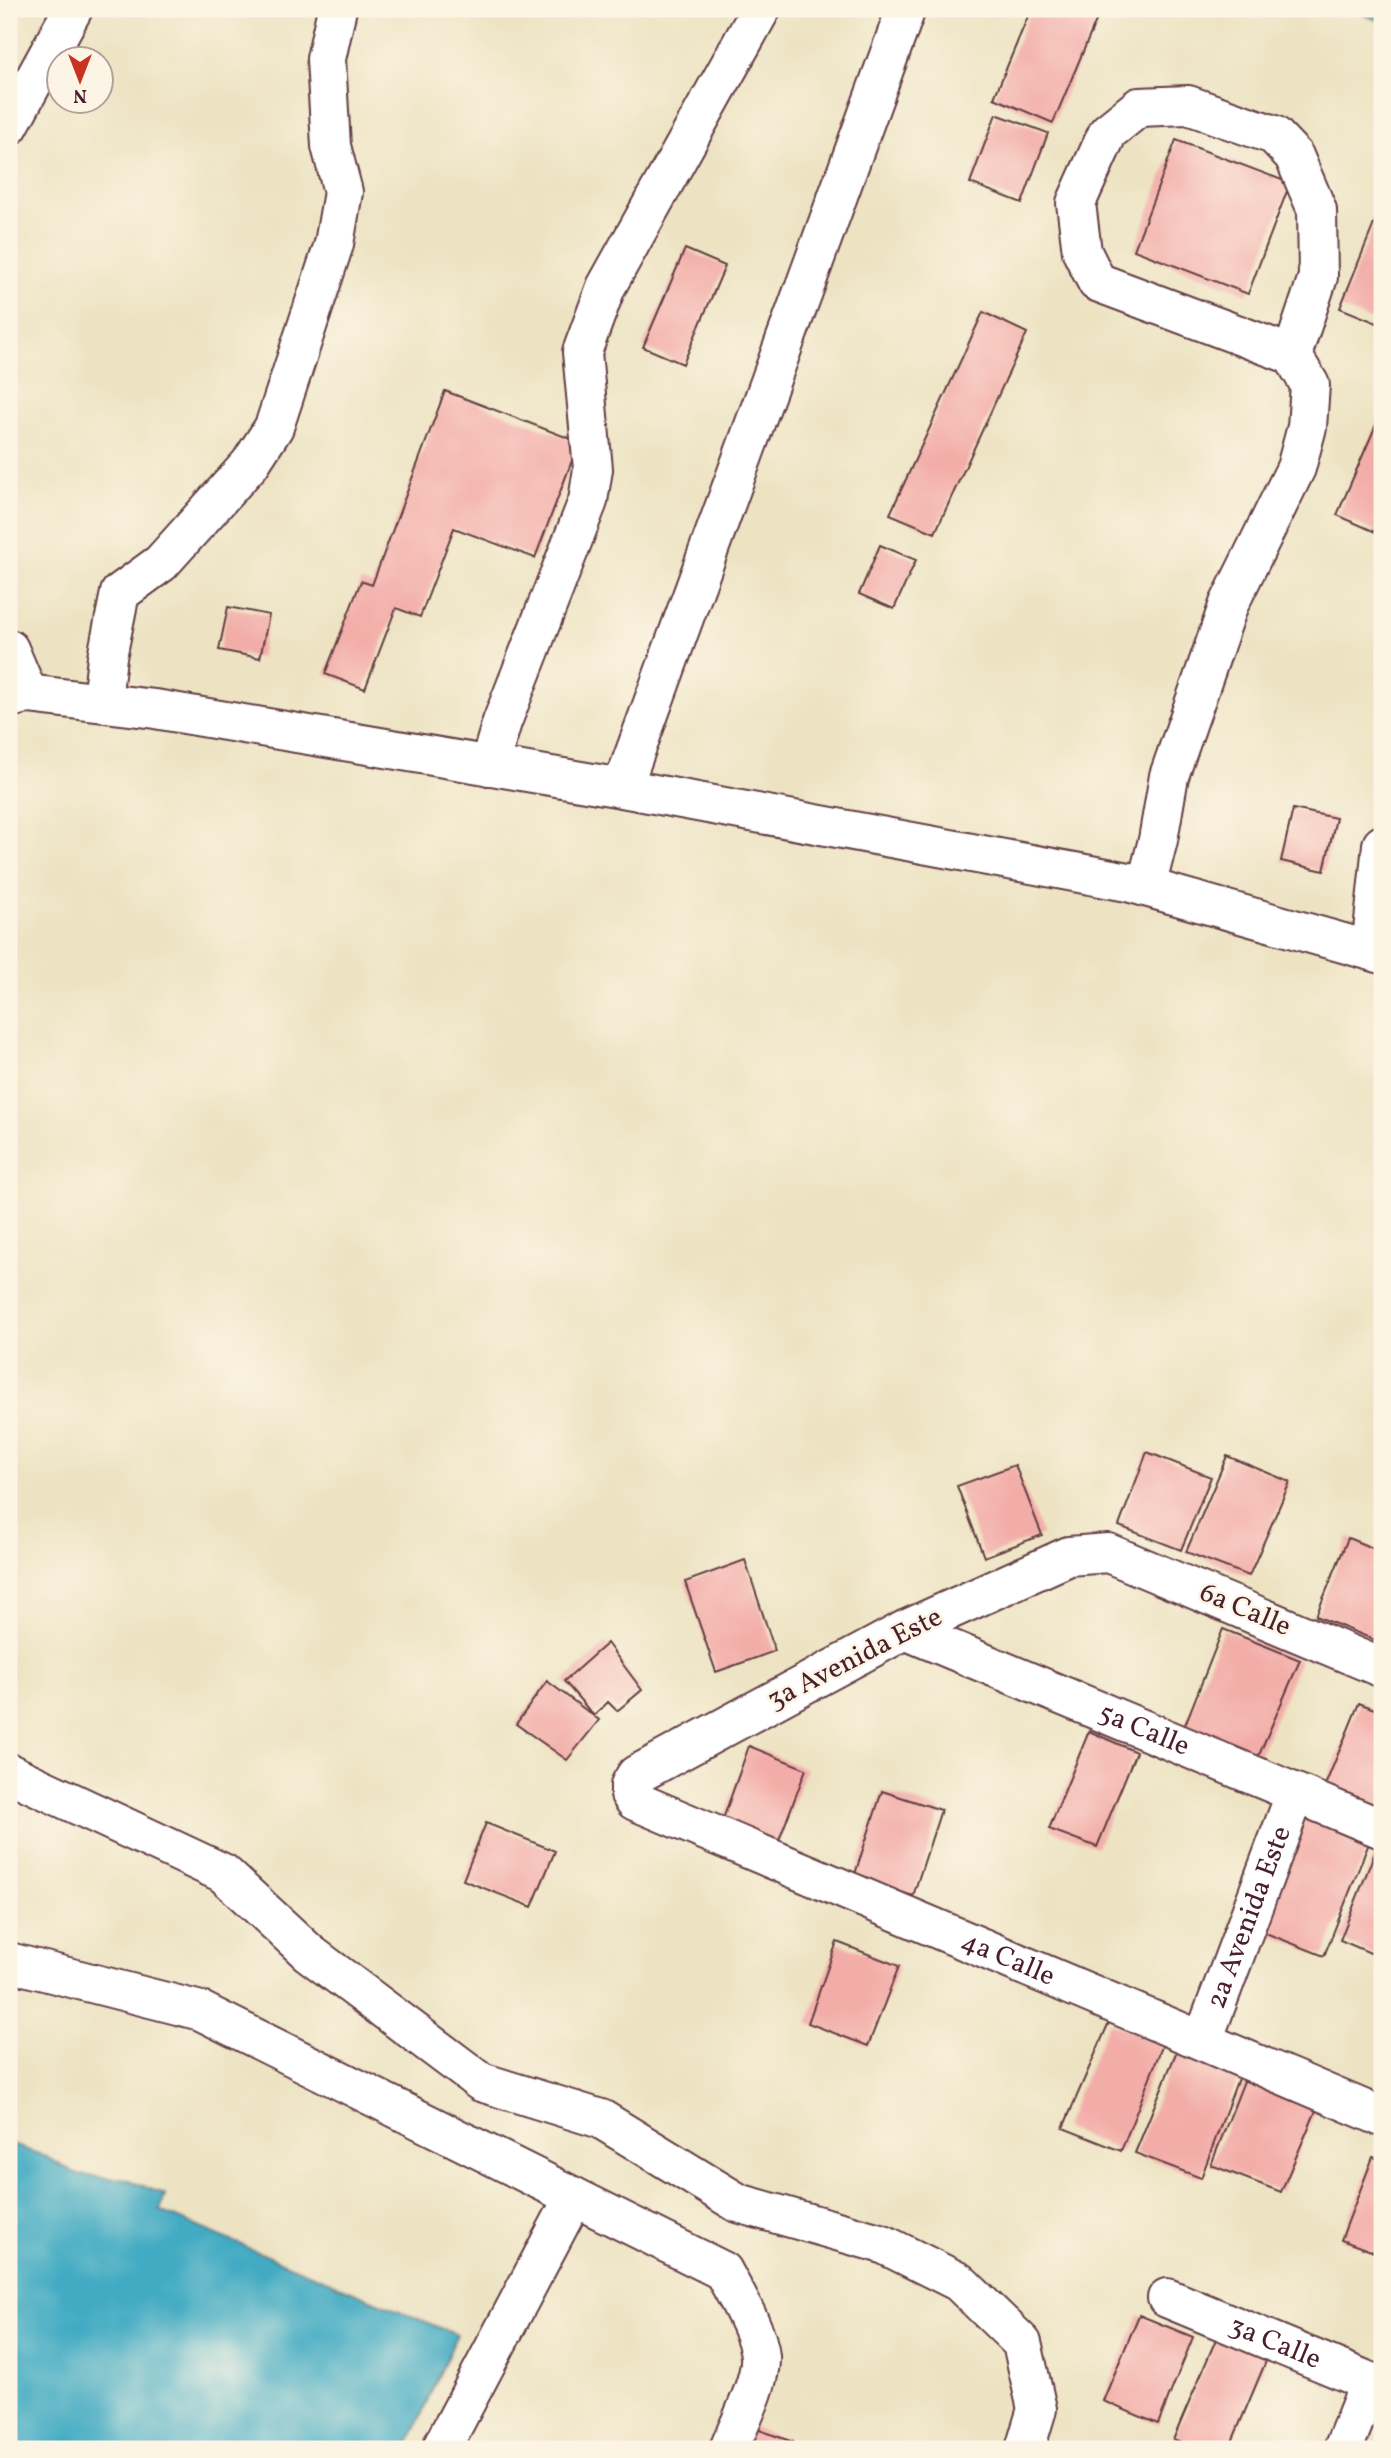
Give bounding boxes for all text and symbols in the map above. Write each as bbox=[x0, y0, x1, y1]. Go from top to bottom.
north arrow bbox=[46, 46, 116, 116]
text: N bbox=[73, 82, 87, 108]
street label: 6a Calle bbox=[1193, 1573, 1297, 1647]
street label: 3a Avenida Este bbox=[761, 1598, 949, 1720]
street label: 5a Calle bbox=[1093, 1693, 1196, 1766]
street label: 2a Avenida Este bbox=[1197, 1820, 1301, 2014]
street label: 4a Calle bbox=[955, 1922, 1061, 1996]
street label: 3a Calle bbox=[1223, 2306, 1327, 2379]

